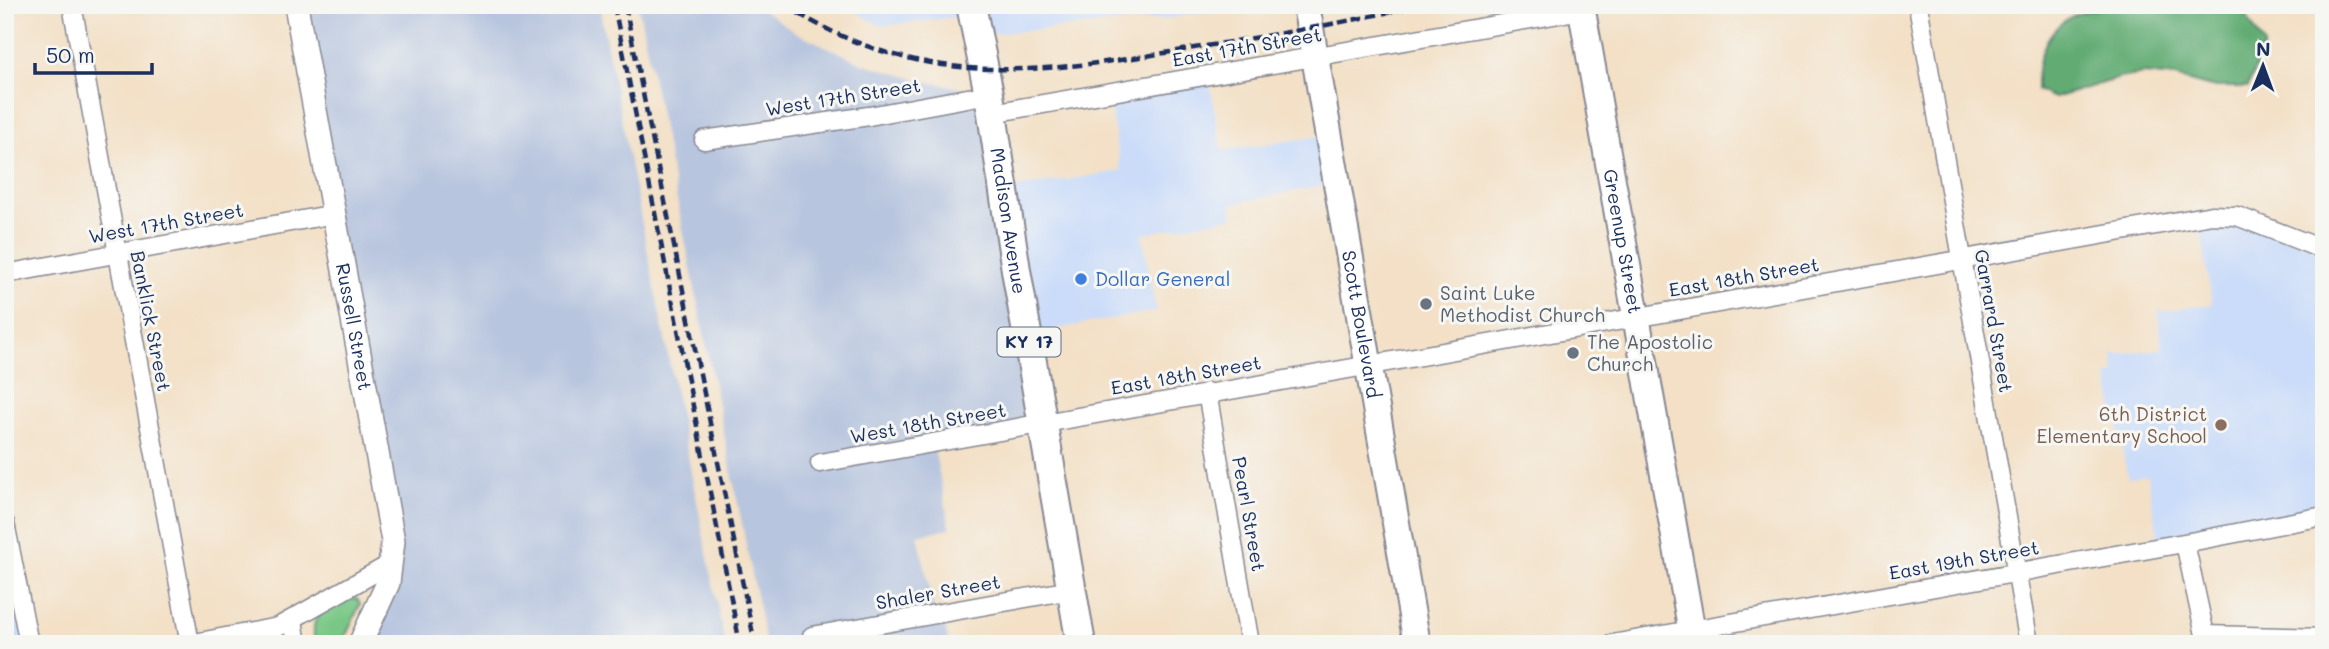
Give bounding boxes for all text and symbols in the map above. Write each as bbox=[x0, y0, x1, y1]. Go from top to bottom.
street label: East 17th Street bbox=[1170, 21, 1323, 72]
scale bar bbox=[35, 32, 152, 76]
north arrow bbox=[2228, 32, 2298, 102]
text: N bbox=[2256, 36, 2271, 61]
text: 50 m bbox=[46, 41, 95, 68]
street label: West 17th Street bbox=[764, 72, 922, 121]
street label: Madison Avenue bbox=[985, 146, 1033, 296]
street label: Greenup Street bbox=[1598, 167, 1648, 316]
street label: West 17th Street bbox=[87, 197, 245, 248]
street label: Garrard Street bbox=[1970, 247, 2019, 394]
street label: Scott Boulevard bbox=[1337, 248, 1387, 400]
street label: Banklick Street bbox=[126, 249, 177, 393]
street label: East 18th Street bbox=[1667, 251, 1821, 302]
street label: Russell Street bbox=[331, 261, 379, 392]
place label: Dollar General bbox=[1095, 266, 1231, 291]
marker: Dollar General bbox=[1073, 271, 1089, 287]
place label: Saint Luke Methodist Church bbox=[1440, 280, 1605, 327]
marker: Saint Luke Methodist Church bbox=[1418, 296, 1434, 312]
road number: KY 17 bbox=[998, 328, 1060, 356]
place label: The Apostolic Church bbox=[1587, 329, 1713, 376]
marker: The Apostolic Church bbox=[1565, 345, 1581, 361]
street label: East 18th Street bbox=[1109, 349, 1263, 400]
street label: West 18th Street bbox=[848, 397, 1008, 449]
place label: 6th District Elementary School bbox=[2037, 401, 2207, 448]
marker: 6th District Elementary School bbox=[2213, 417, 2229, 433]
street label: Pearl Street bbox=[1227, 455, 1272, 573]
street label: East 19th Street bbox=[1887, 534, 2041, 585]
street label: Shaler Street bbox=[874, 568, 1002, 615]

